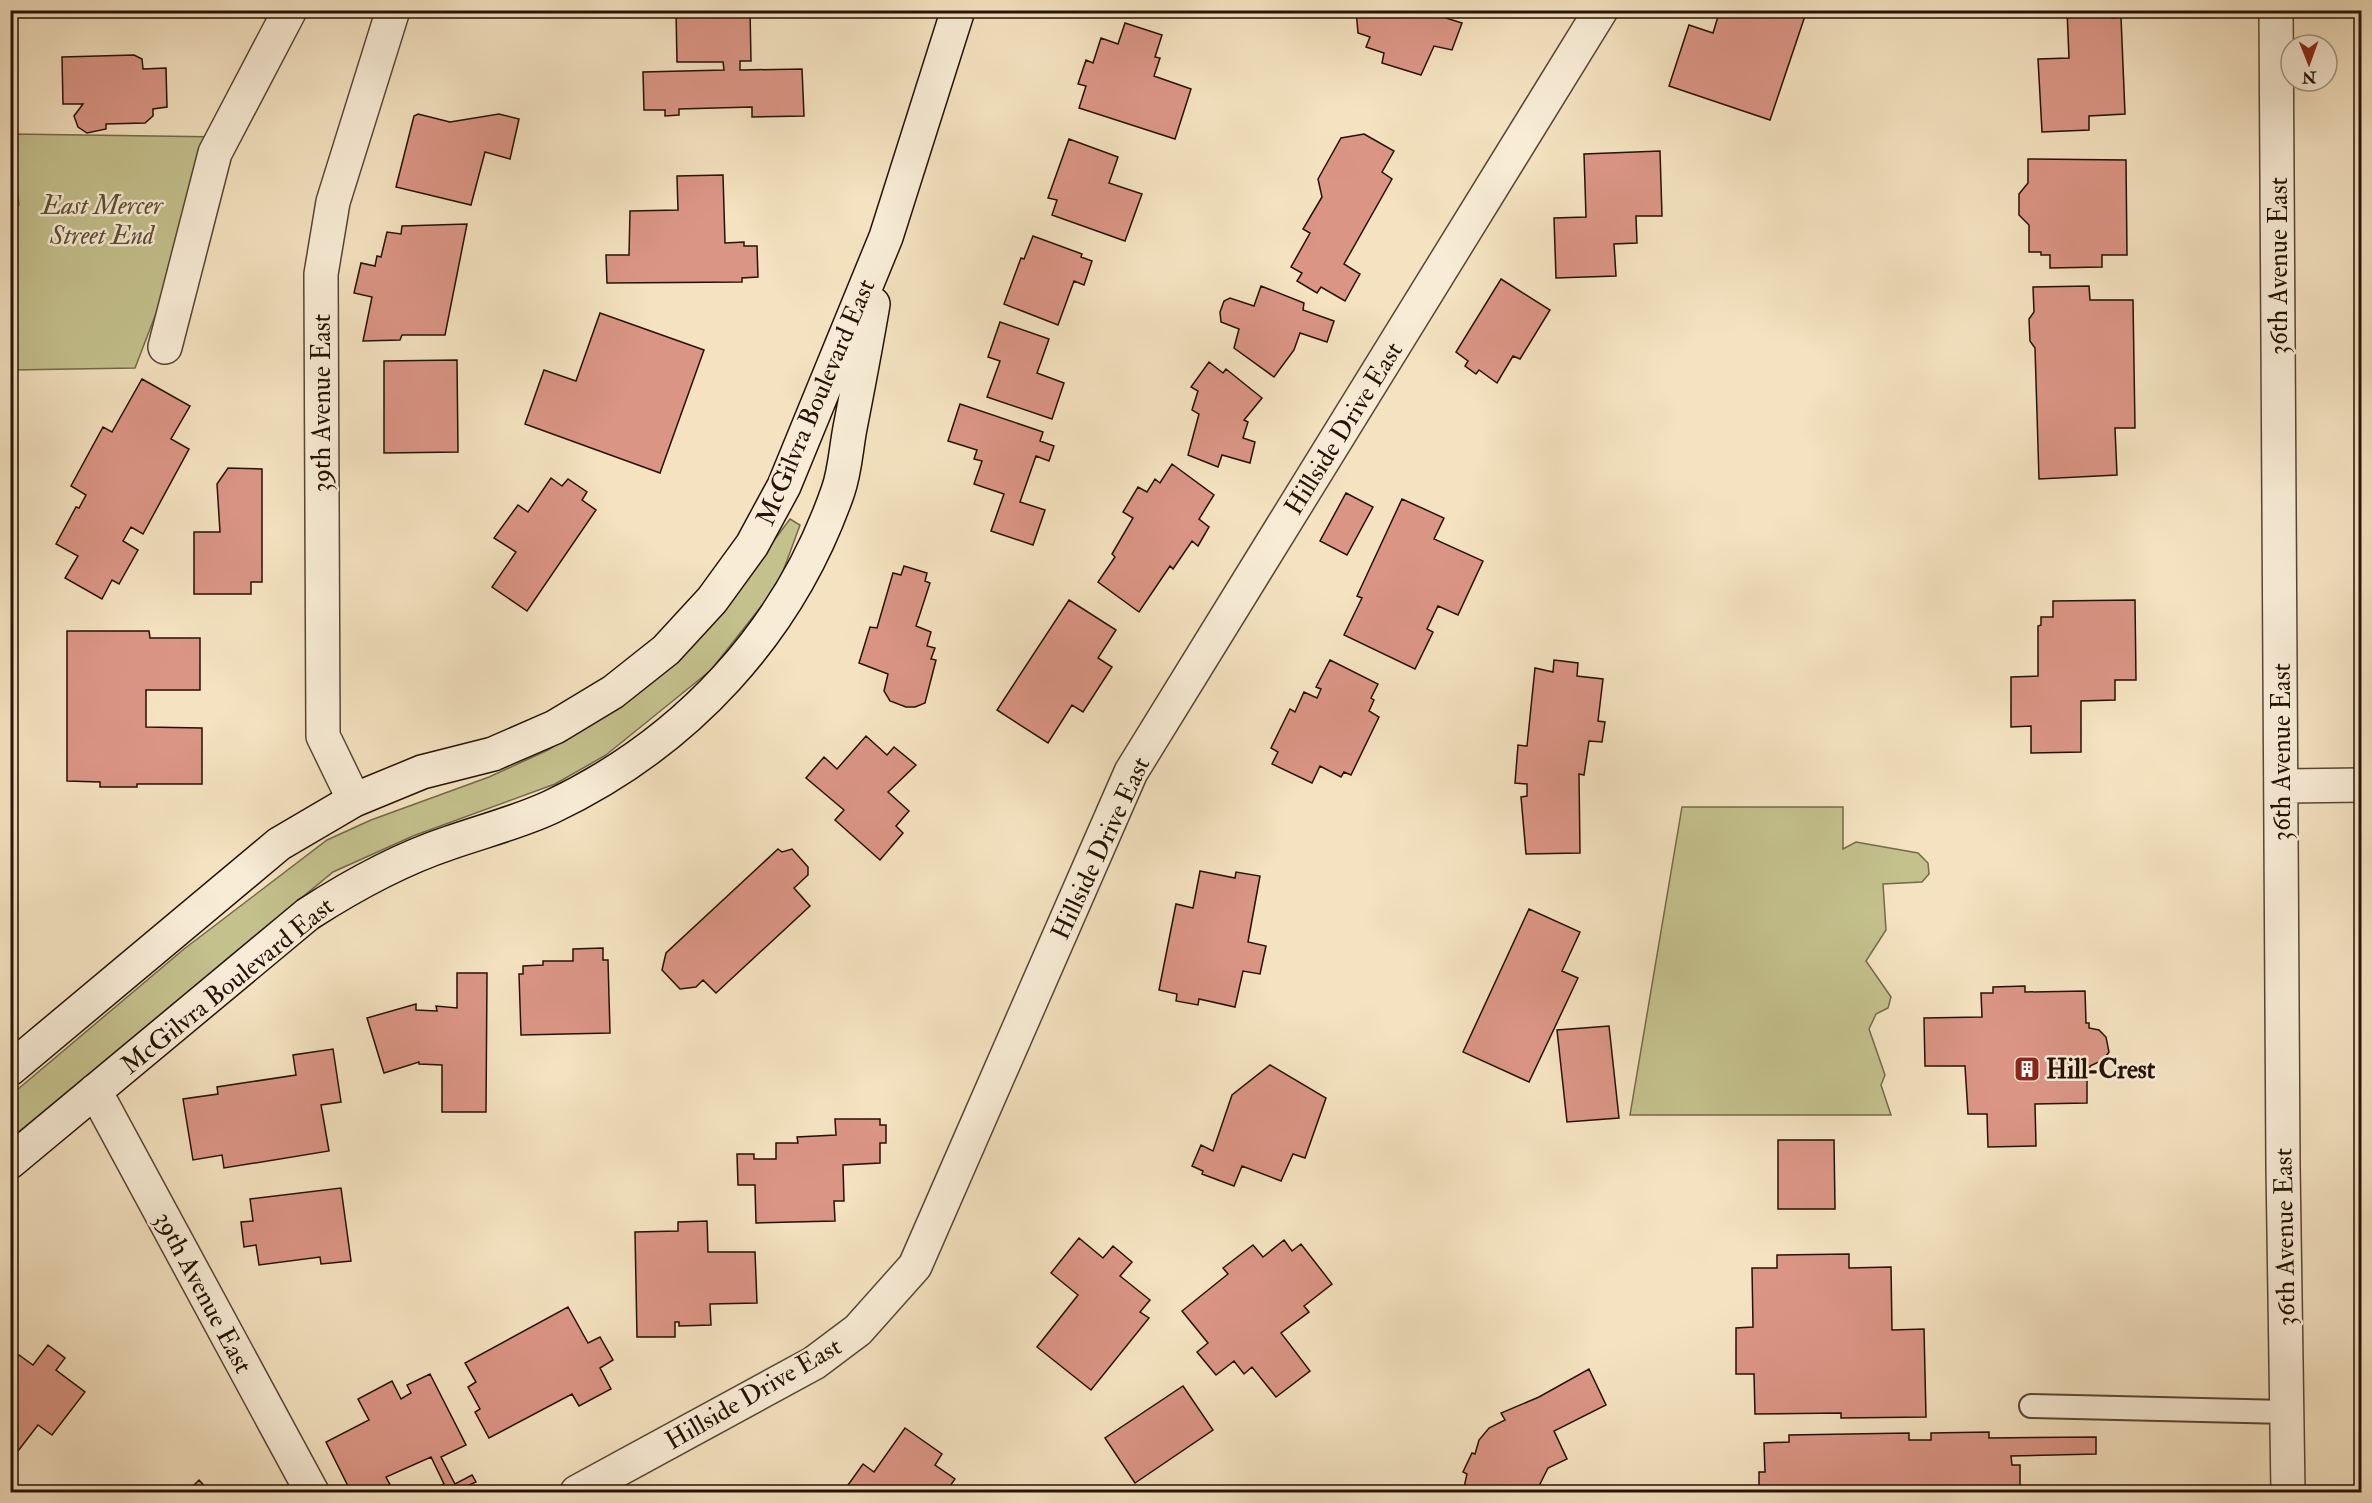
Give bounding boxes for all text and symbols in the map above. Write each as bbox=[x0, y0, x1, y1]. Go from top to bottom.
north arrow bbox=[2279, 33, 2339, 93]
text: N bbox=[2301, 67, 2318, 87]
street label: 36th Avenue East bbox=[2263, 177, 2295, 355]
park label: East Mercer Street End bbox=[39, 190, 164, 252]
street label: McGilvra Boulevard East bbox=[750, 274, 882, 530]
street label: 39th Avenue East bbox=[306, 314, 338, 492]
street label: Hillside Drive East bbox=[1278, 336, 1410, 521]
street label: 36th Avenue East bbox=[2266, 663, 2298, 841]
street label: Hillside Drive East bbox=[1045, 752, 1157, 945]
street label: McGilvra Boulevard East bbox=[115, 890, 340, 1081]
building icon: Hill-Crest bbox=[2012, 1054, 2042, 1084]
place label: Hill-Crest bbox=[2046, 1054, 2156, 1086]
street label: 36th Avenue East bbox=[2267, 1148, 2303, 1326]
street label: 39th Avenue East bbox=[147, 1206, 259, 1379]
street label: Hillside Drive East bbox=[660, 1330, 847, 1457]

